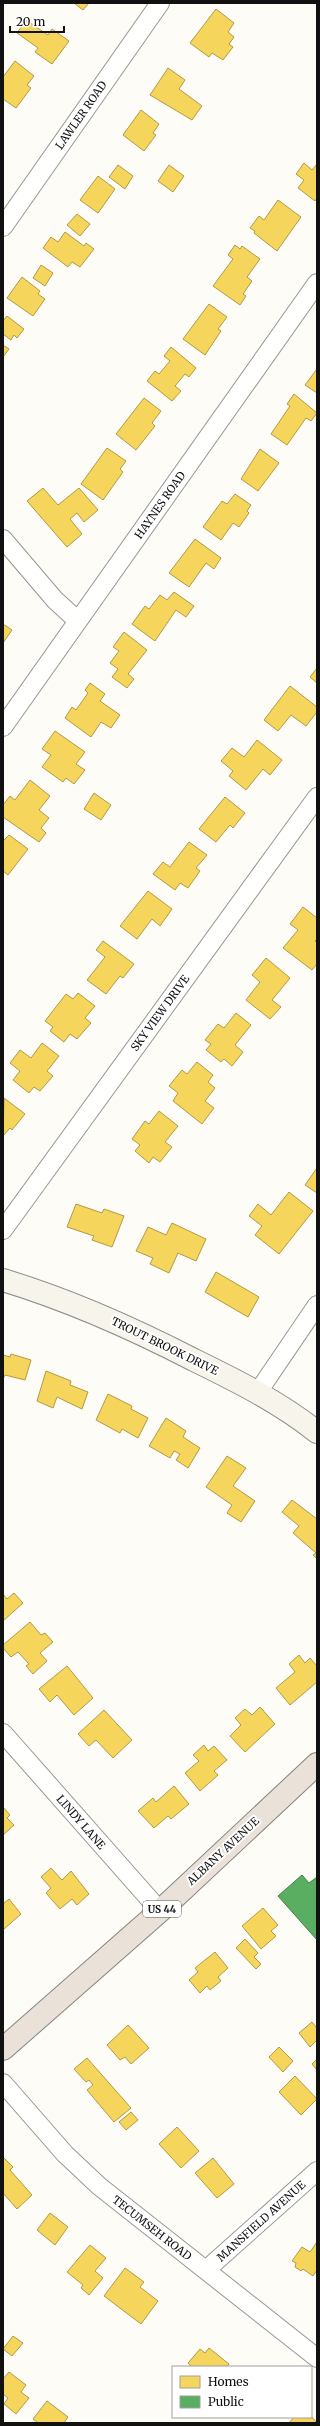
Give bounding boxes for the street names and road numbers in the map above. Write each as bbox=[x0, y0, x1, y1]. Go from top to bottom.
street label: LAWLER ROAD bbox=[52, 78, 110, 152]
street label: HAYNES ROAD bbox=[132, 469, 188, 541]
street label: SKY VIEW DRIVE bbox=[128, 972, 192, 1054]
street label: TROUT BROOK DRIVE bbox=[109, 1314, 221, 1378]
street label: LINDY LANE bbox=[54, 1792, 108, 1852]
street label: ALBANY AVENUE bbox=[183, 1814, 262, 1889]
road number: US 44 bbox=[143, 1901, 181, 1917]
street label: MANSFIELD AVENUE bbox=[214, 2178, 308, 2264]
street label: TECUMSEH ROAD bbox=[110, 2193, 194, 2263]

